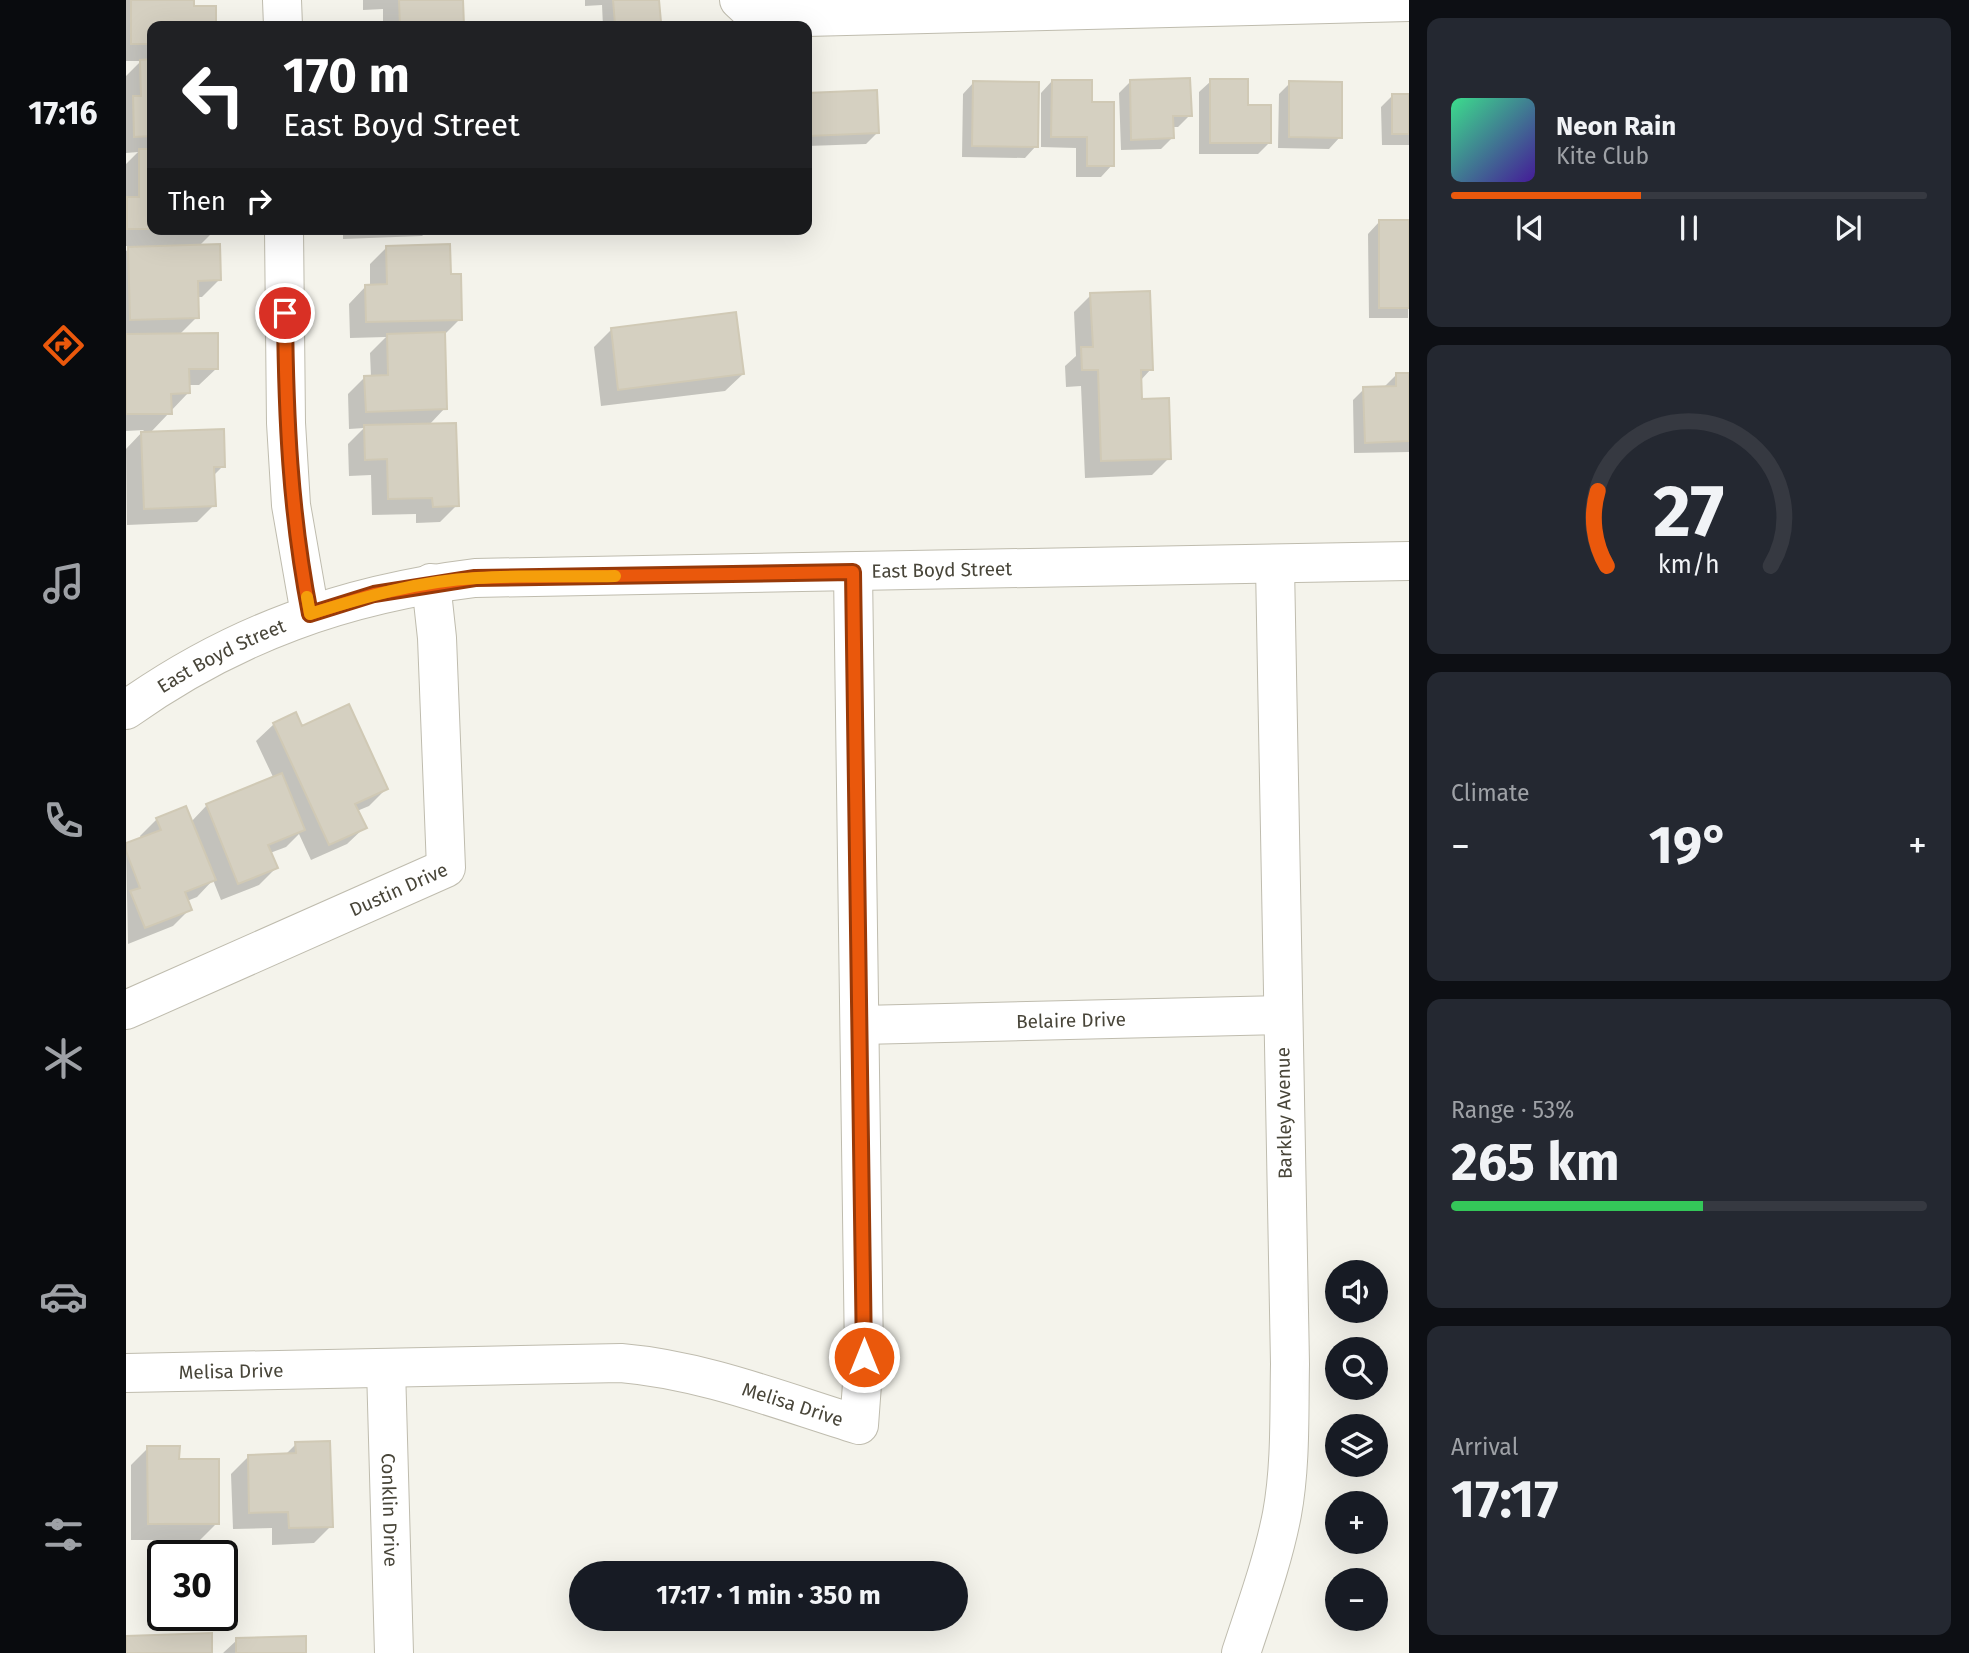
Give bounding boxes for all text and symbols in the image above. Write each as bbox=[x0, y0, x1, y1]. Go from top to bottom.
text: 170 m bbox=[283, 46, 410, 105]
icon: left bbox=[168, 49, 259, 140]
text: 17:16 bbox=[28, 94, 98, 132]
text: East Boyd Street bbox=[283, 106, 520, 144]
text: Neon Rain bbox=[1556, 111, 1676, 142]
text: Kite Club bbox=[1556, 142, 1649, 170]
icon: right bbox=[240, 182, 278, 220]
text: Then bbox=[168, 186, 226, 217]
icon: previous bbox=[1511, 209, 1549, 247]
icon: pause bbox=[1670, 209, 1708, 247]
icon: next bbox=[1829, 209, 1867, 247]
pin bbox=[255, 283, 315, 343]
icon: arrive bbox=[266, 294, 304, 332]
icon: directions bbox=[39, 321, 88, 370]
text: 27 bbox=[1654, 468, 1724, 555]
text: km/h bbox=[1658, 549, 1720, 579]
street label: East Boyd Street bbox=[871, 557, 1012, 582]
icon: music bbox=[39, 559, 88, 608]
street label: East Boyd Street bbox=[153, 614, 289, 698]
text: Climate bbox=[1451, 779, 1530, 807]
icon: phone bbox=[39, 796, 88, 845]
text: 19° bbox=[1649, 814, 1729, 877]
text: − bbox=[1451, 823, 1470, 869]
text: + bbox=[1908, 823, 1927, 869]
street label: Dustin Drive bbox=[346, 857, 451, 921]
street label: Belaire Drive bbox=[1016, 1007, 1126, 1033]
icon: climate bbox=[39, 1034, 88, 1083]
street label: Barkley Avenue bbox=[1271, 1047, 1297, 1179]
text: Range · 53% bbox=[1451, 1096, 1574, 1124]
text: 265 km bbox=[1451, 1131, 1620, 1194]
map controls bbox=[1325, 1260, 1388, 1631]
button: sound bbox=[1325, 1260, 1388, 1323]
icon: car bbox=[39, 1272, 88, 1321]
position arrow bbox=[827, 1320, 901, 1394]
button: search bbox=[1325, 1337, 1388, 1400]
street label: Melisa Drive bbox=[178, 1358, 284, 1383]
street label: Melisa Drive bbox=[739, 1377, 846, 1431]
button: layers bbox=[1325, 1414, 1388, 1477]
text: Arrival bbox=[1451, 1433, 1518, 1461]
street label: Conklin Drive bbox=[377, 1453, 403, 1567]
text: 17:17 bbox=[1451, 1468, 1559, 1531]
button: + bbox=[1325, 1491, 1388, 1554]
icon: filters bbox=[39, 1510, 88, 1559]
speed limit sign: 30 bbox=[147, 1540, 238, 1631]
button: − bbox=[1325, 1568, 1388, 1631]
text: 17:17 · 1 min · 350 m bbox=[656, 1580, 881, 1611]

